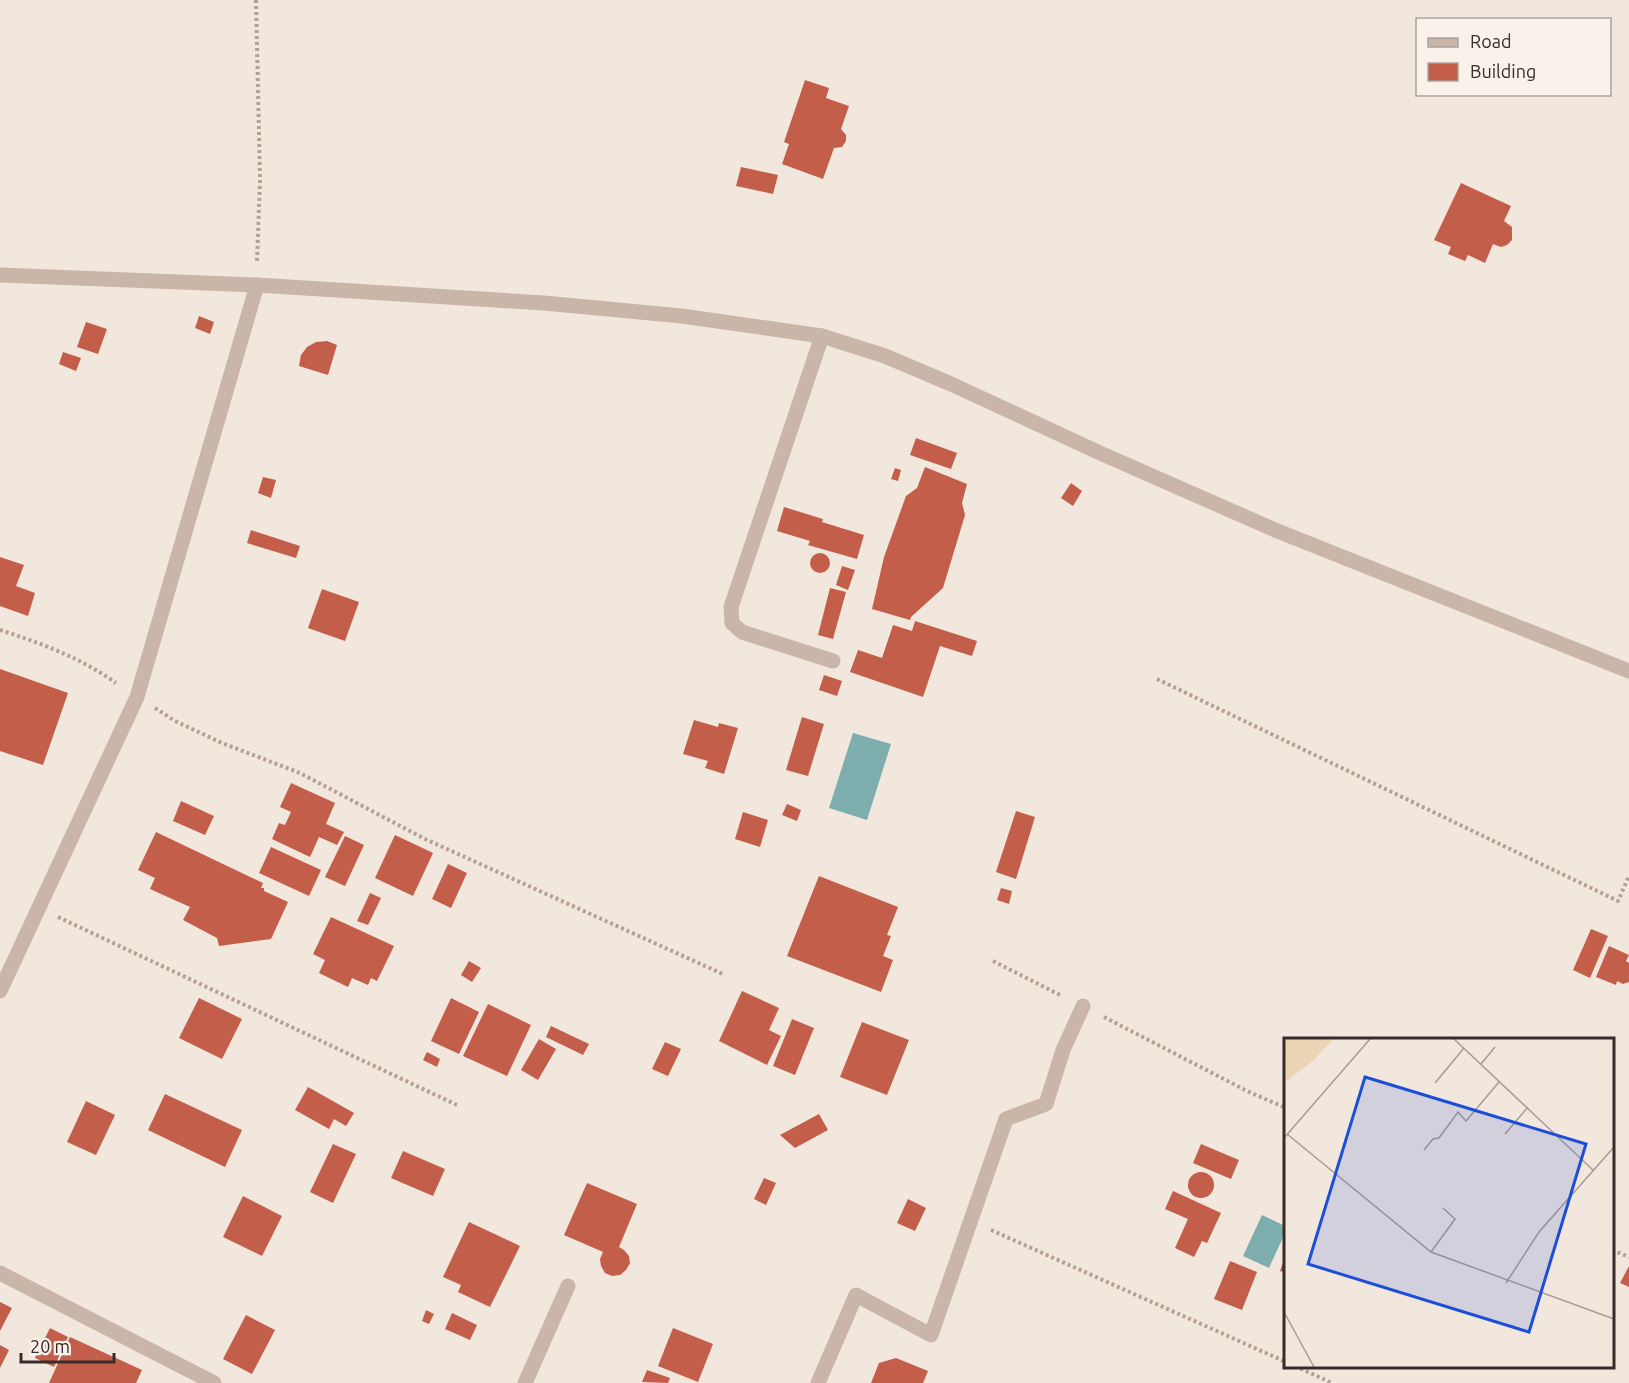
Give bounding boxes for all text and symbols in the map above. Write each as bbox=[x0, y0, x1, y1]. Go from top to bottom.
legend bbox=[1416, 18, 1611, 96]
text: Road bbox=[1470, 31, 1512, 51]
text: Building bbox=[1470, 61, 1536, 81]
inset map bbox=[1284, 1038, 1614, 1368]
scale bar bbox=[21, 1326, 114, 1364]
text: 20 m bbox=[30, 1336, 70, 1356]

